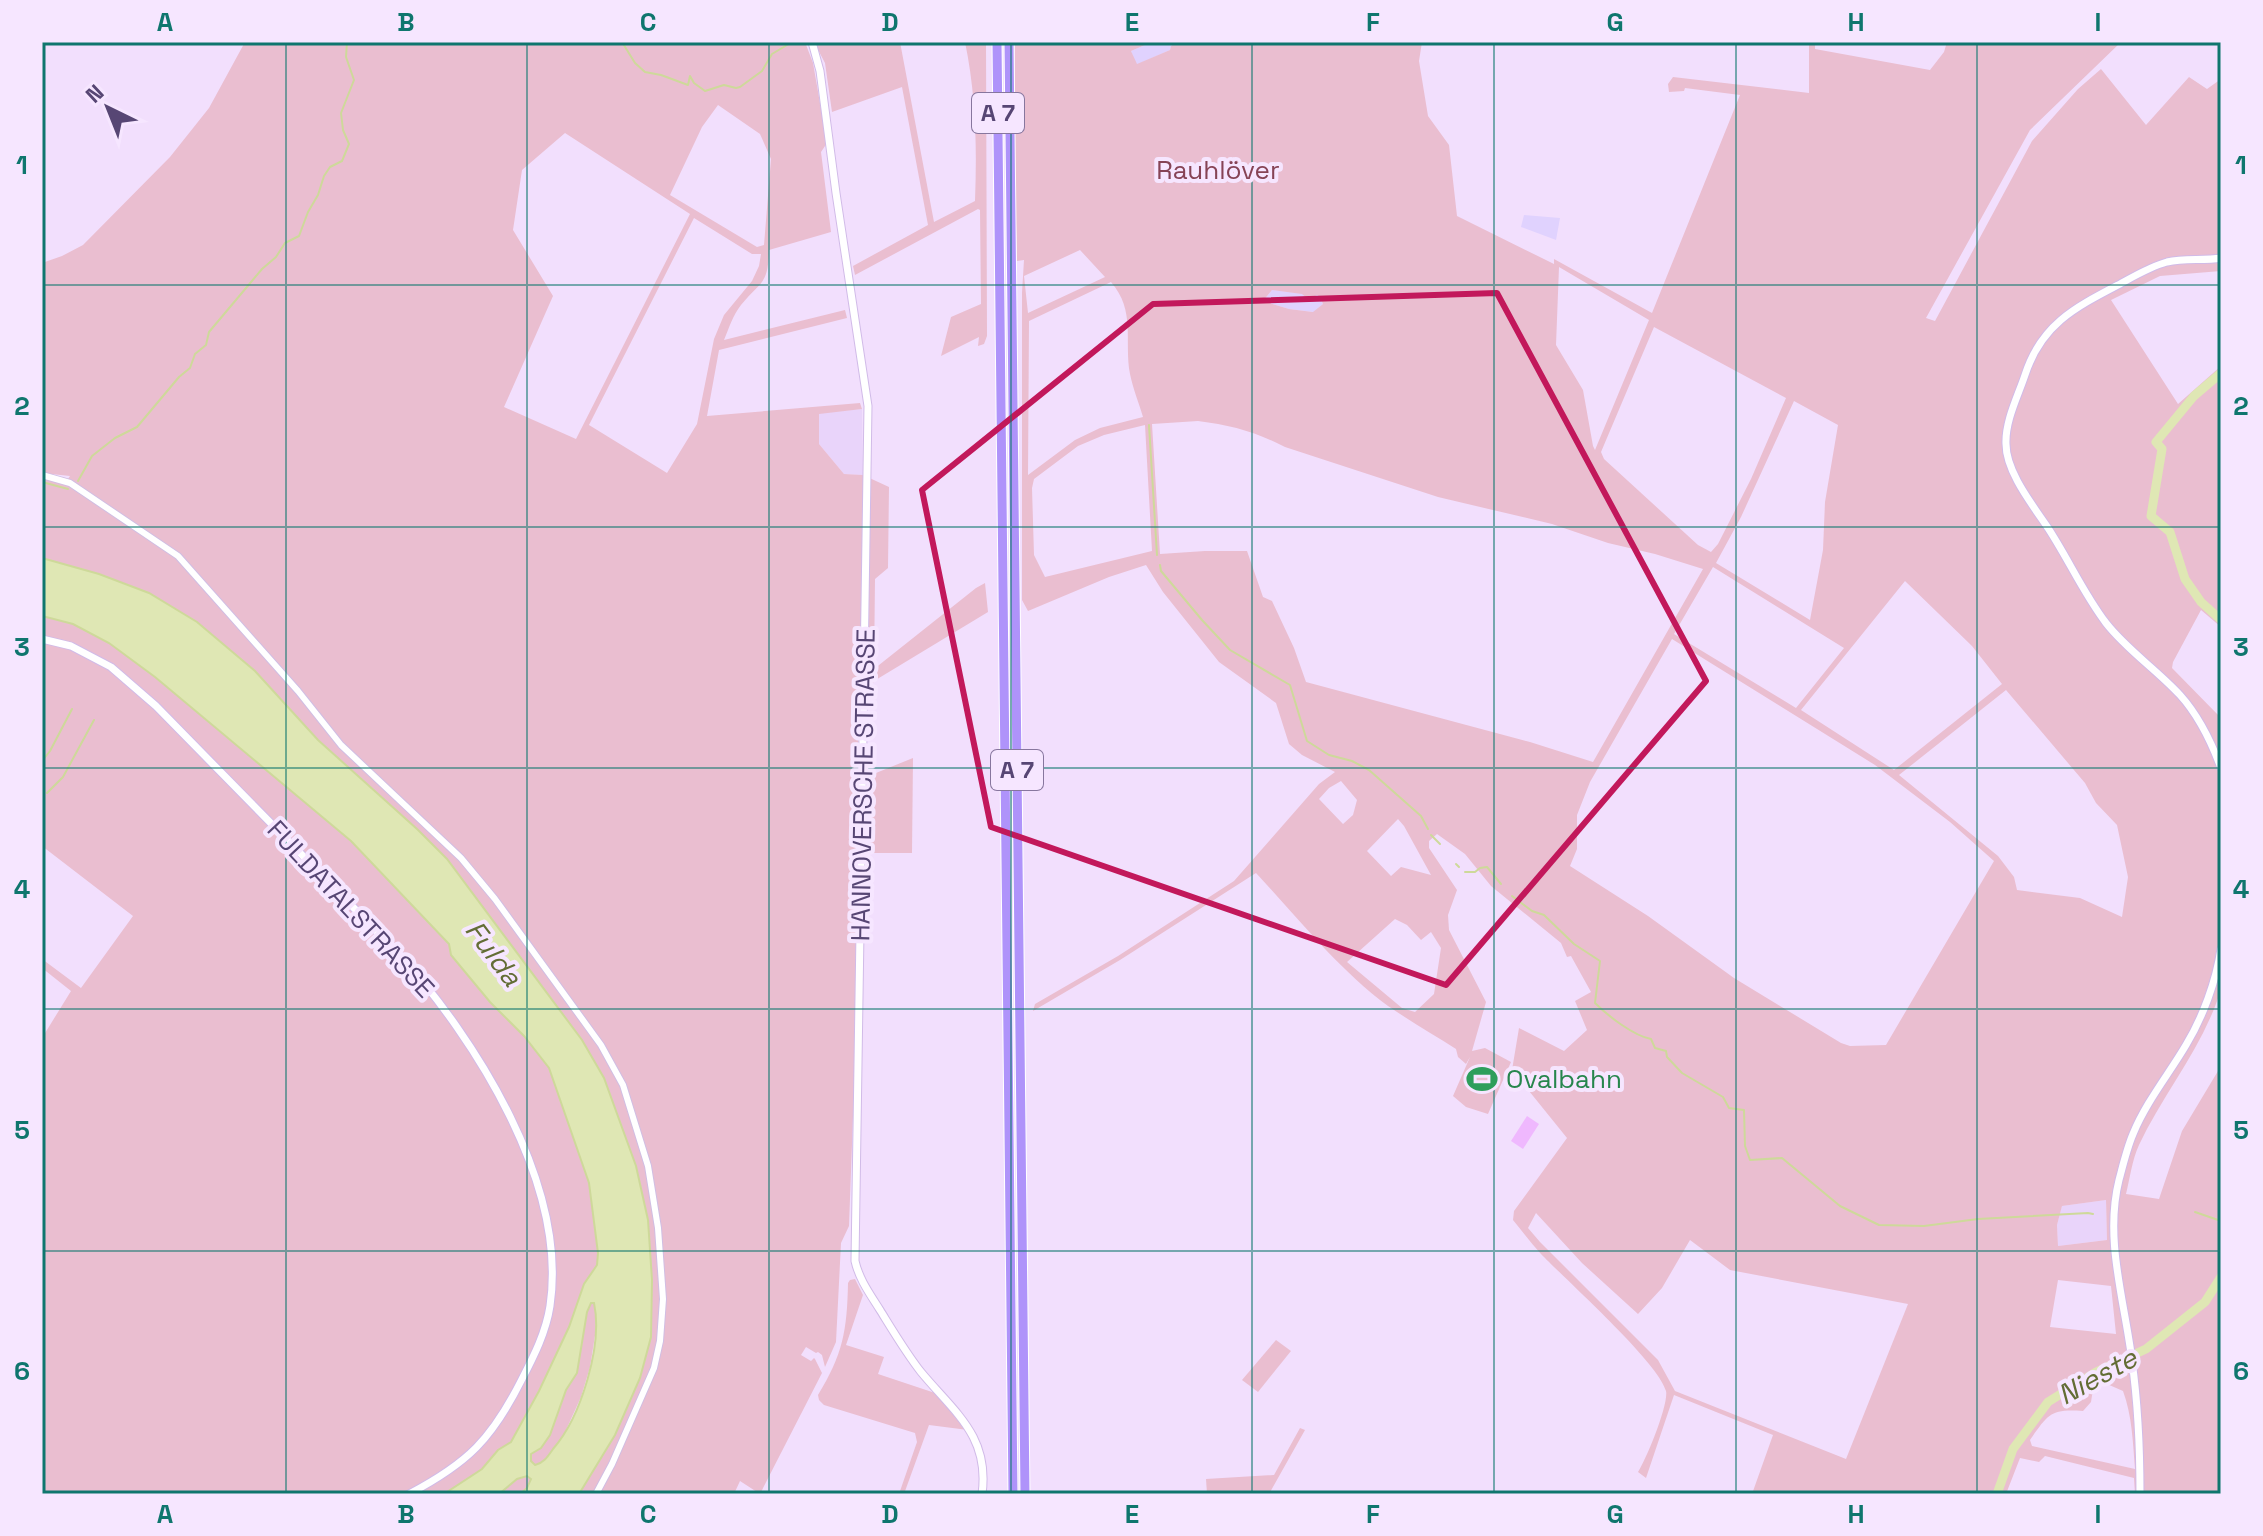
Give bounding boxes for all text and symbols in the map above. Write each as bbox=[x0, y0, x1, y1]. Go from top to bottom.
text: A bbox=[157, 5, 174, 39]
text: B bbox=[397, 5, 415, 39]
text: C bbox=[640, 5, 656, 39]
text: D bbox=[881, 5, 899, 39]
text: E bbox=[1125, 5, 1139, 39]
text: F bbox=[1366, 5, 1380, 39]
text: G bbox=[1606, 5, 1624, 39]
text: H bbox=[1847, 5, 1865, 39]
text: I bbox=[2095, 5, 2101, 39]
north arrow bbox=[68, 68, 148, 148]
text: N bbox=[79, 78, 109, 109]
road number: A 7 bbox=[972, 93, 1024, 133]
text: 1 bbox=[16, 148, 28, 182]
text: 1 bbox=[2235, 148, 2247, 182]
park label: Rauhlöver bbox=[1156, 153, 1280, 187]
text: 2 bbox=[14, 389, 30, 423]
text: 2 bbox=[2233, 389, 2249, 423]
street label: HANNOVERSCHE STRASSE bbox=[843, 628, 883, 942]
text: 3 bbox=[14, 630, 30, 664]
text: 3 bbox=[2233, 630, 2249, 664]
road number: A 7 bbox=[991, 750, 1043, 790]
street label: FULDATALSTRASSE bbox=[260, 813, 442, 1005]
text: 4 bbox=[14, 872, 30, 906]
text: 4 bbox=[2233, 872, 2249, 906]
water label: Fulda bbox=[458, 913, 531, 994]
sports icon: Ovalbahn bbox=[1465, 1062, 1499, 1096]
place label: Ovalbahn bbox=[1506, 1062, 1622, 1096]
text: 5 bbox=[14, 1113, 30, 1147]
text: 5 bbox=[2233, 1113, 2249, 1147]
water label: Nieste bbox=[2051, 1339, 2144, 1412]
text: 6 bbox=[14, 1354, 30, 1388]
text: 6 bbox=[2233, 1354, 2249, 1388]
text: A bbox=[157, 1497, 174, 1531]
text: B bbox=[397, 1497, 415, 1531]
text: C bbox=[640, 1497, 656, 1531]
text: D bbox=[881, 1497, 899, 1531]
text: E bbox=[1125, 1497, 1139, 1531]
text: F bbox=[1366, 1497, 1380, 1531]
text: G bbox=[1606, 1497, 1624, 1531]
text: H bbox=[1847, 1497, 1865, 1531]
text: I bbox=[2095, 1497, 2101, 1531]

